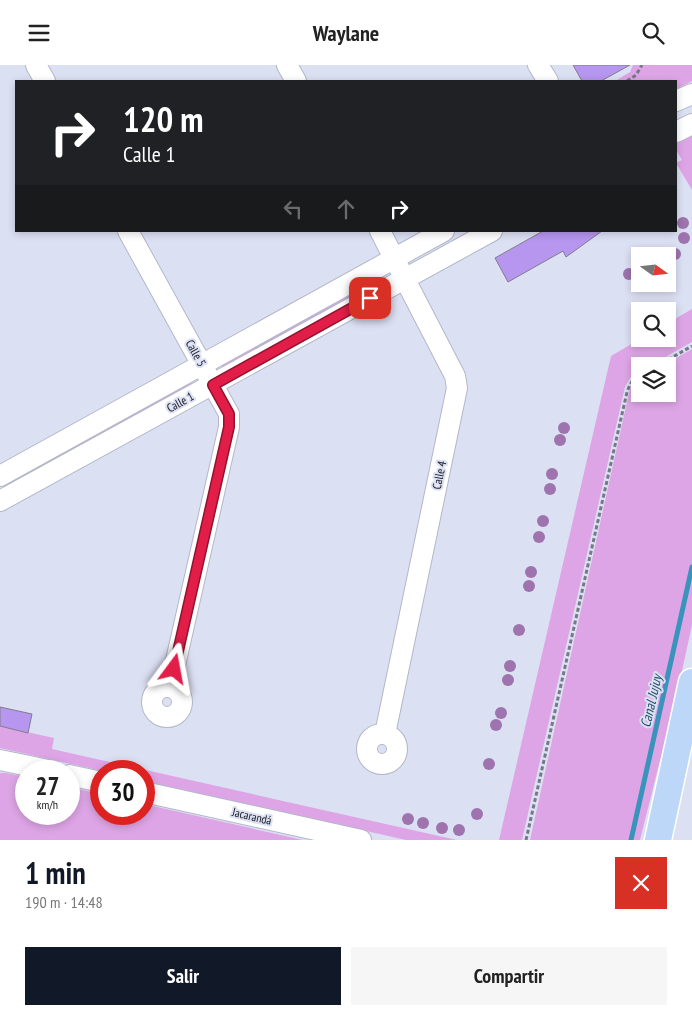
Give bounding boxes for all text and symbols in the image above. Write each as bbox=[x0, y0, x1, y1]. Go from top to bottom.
icon: menu bbox=[25, 19, 53, 47]
text: Waylane bbox=[313, 19, 379, 47]
icon: search bbox=[639, 19, 667, 47]
text: 120 m bbox=[123, 96, 204, 142]
icon: right bbox=[40, 100, 105, 165]
text: Calle 1 bbox=[123, 140, 176, 168]
icon: left bbox=[279, 195, 307, 223]
icon: ahead bbox=[332, 195, 360, 223]
icon: right bbox=[385, 195, 413, 223]
north arrow bbox=[631, 247, 676, 293]
map controls bbox=[631, 247, 676, 402]
pin bbox=[349, 277, 391, 319]
icon: arrive bbox=[356, 284, 384, 312]
button: search bbox=[631, 302, 676, 347]
street label: Calle 5 bbox=[182, 337, 210, 369]
button: layers bbox=[631, 357, 676, 402]
street label: Calle 1 bbox=[164, 388, 196, 416]
street label: Calle 4 bbox=[429, 459, 449, 491]
position arrow bbox=[147, 642, 199, 694]
water label: Canal Jujuy bbox=[636, 671, 666, 729]
speed limit sign: 30 bbox=[90, 760, 155, 825]
text: 27 bbox=[36, 770, 59, 802]
text: km/h bbox=[37, 797, 58, 812]
street label: Jacarandá bbox=[230, 804, 273, 828]
text: 1 min bbox=[25, 853, 86, 892]
button: close bbox=[615, 857, 667, 909]
text: 190 m · 14:48 bbox=[25, 892, 103, 912]
button: Salir bbox=[25, 947, 341, 1005]
button: Compartir bbox=[351, 947, 667, 1005]

